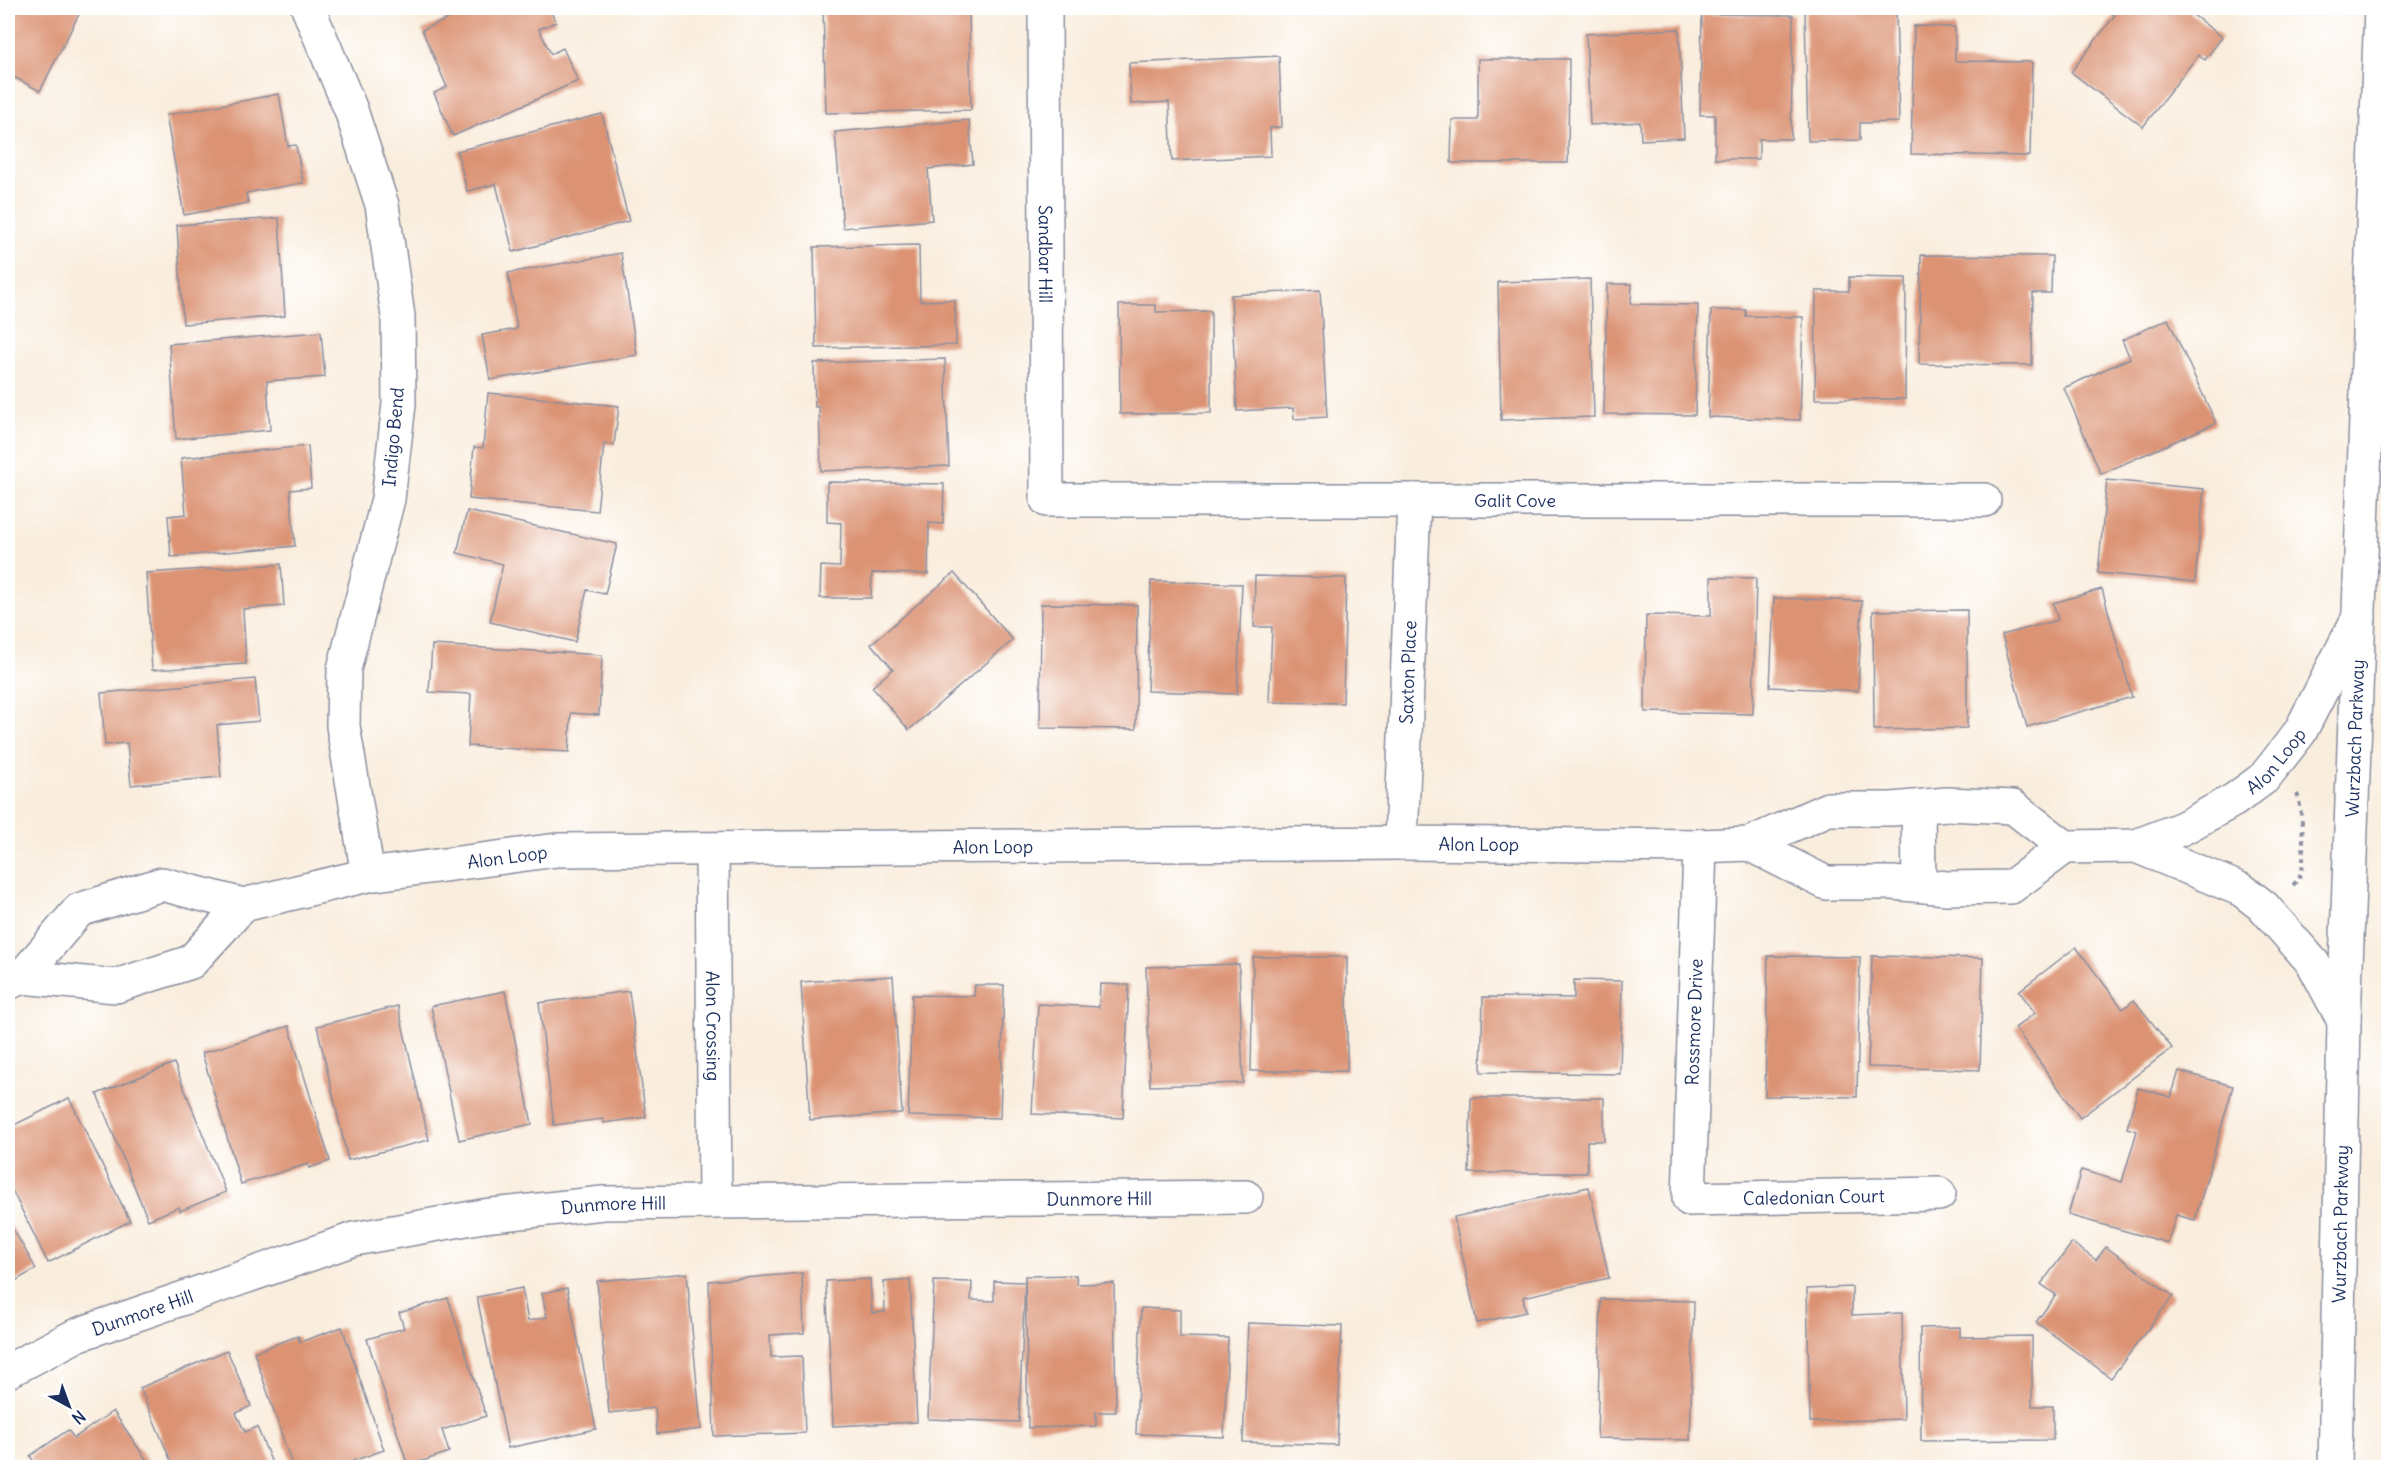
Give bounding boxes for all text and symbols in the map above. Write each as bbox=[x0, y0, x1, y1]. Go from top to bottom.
street label: Sandbar Hill bbox=[1034, 205, 1058, 303]
street label: Indigo Bend bbox=[377, 386, 409, 488]
street label: Galit Cove bbox=[1474, 489, 1556, 512]
street label: Saxton Place bbox=[1394, 620, 1421, 724]
street label: Wurzbach Parkway bbox=[2340, 659, 2369, 818]
street label: Alon Loop bbox=[2241, 723, 2311, 799]
street label: Alon Loop bbox=[1439, 832, 1519, 856]
street label: Alon Loop bbox=[953, 835, 1033, 858]
street label: Alon Loop bbox=[466, 840, 549, 873]
street label: Rossmore Drive bbox=[1680, 958, 1708, 1086]
street label: Alon Crossing bbox=[702, 971, 725, 1081]
street label: Wurzbach Parkway bbox=[2327, 1145, 2353, 1303]
street label: Caledonian Court bbox=[1743, 1184, 1885, 1209]
street label: Dunmore Hill bbox=[1046, 1186, 1152, 1210]
street label: Dunmore Hill bbox=[560, 1191, 666, 1219]
street label: Dunmore Hill bbox=[89, 1284, 196, 1340]
north arrow bbox=[39, 1376, 99, 1436]
text: N bbox=[68, 1406, 90, 1428]

